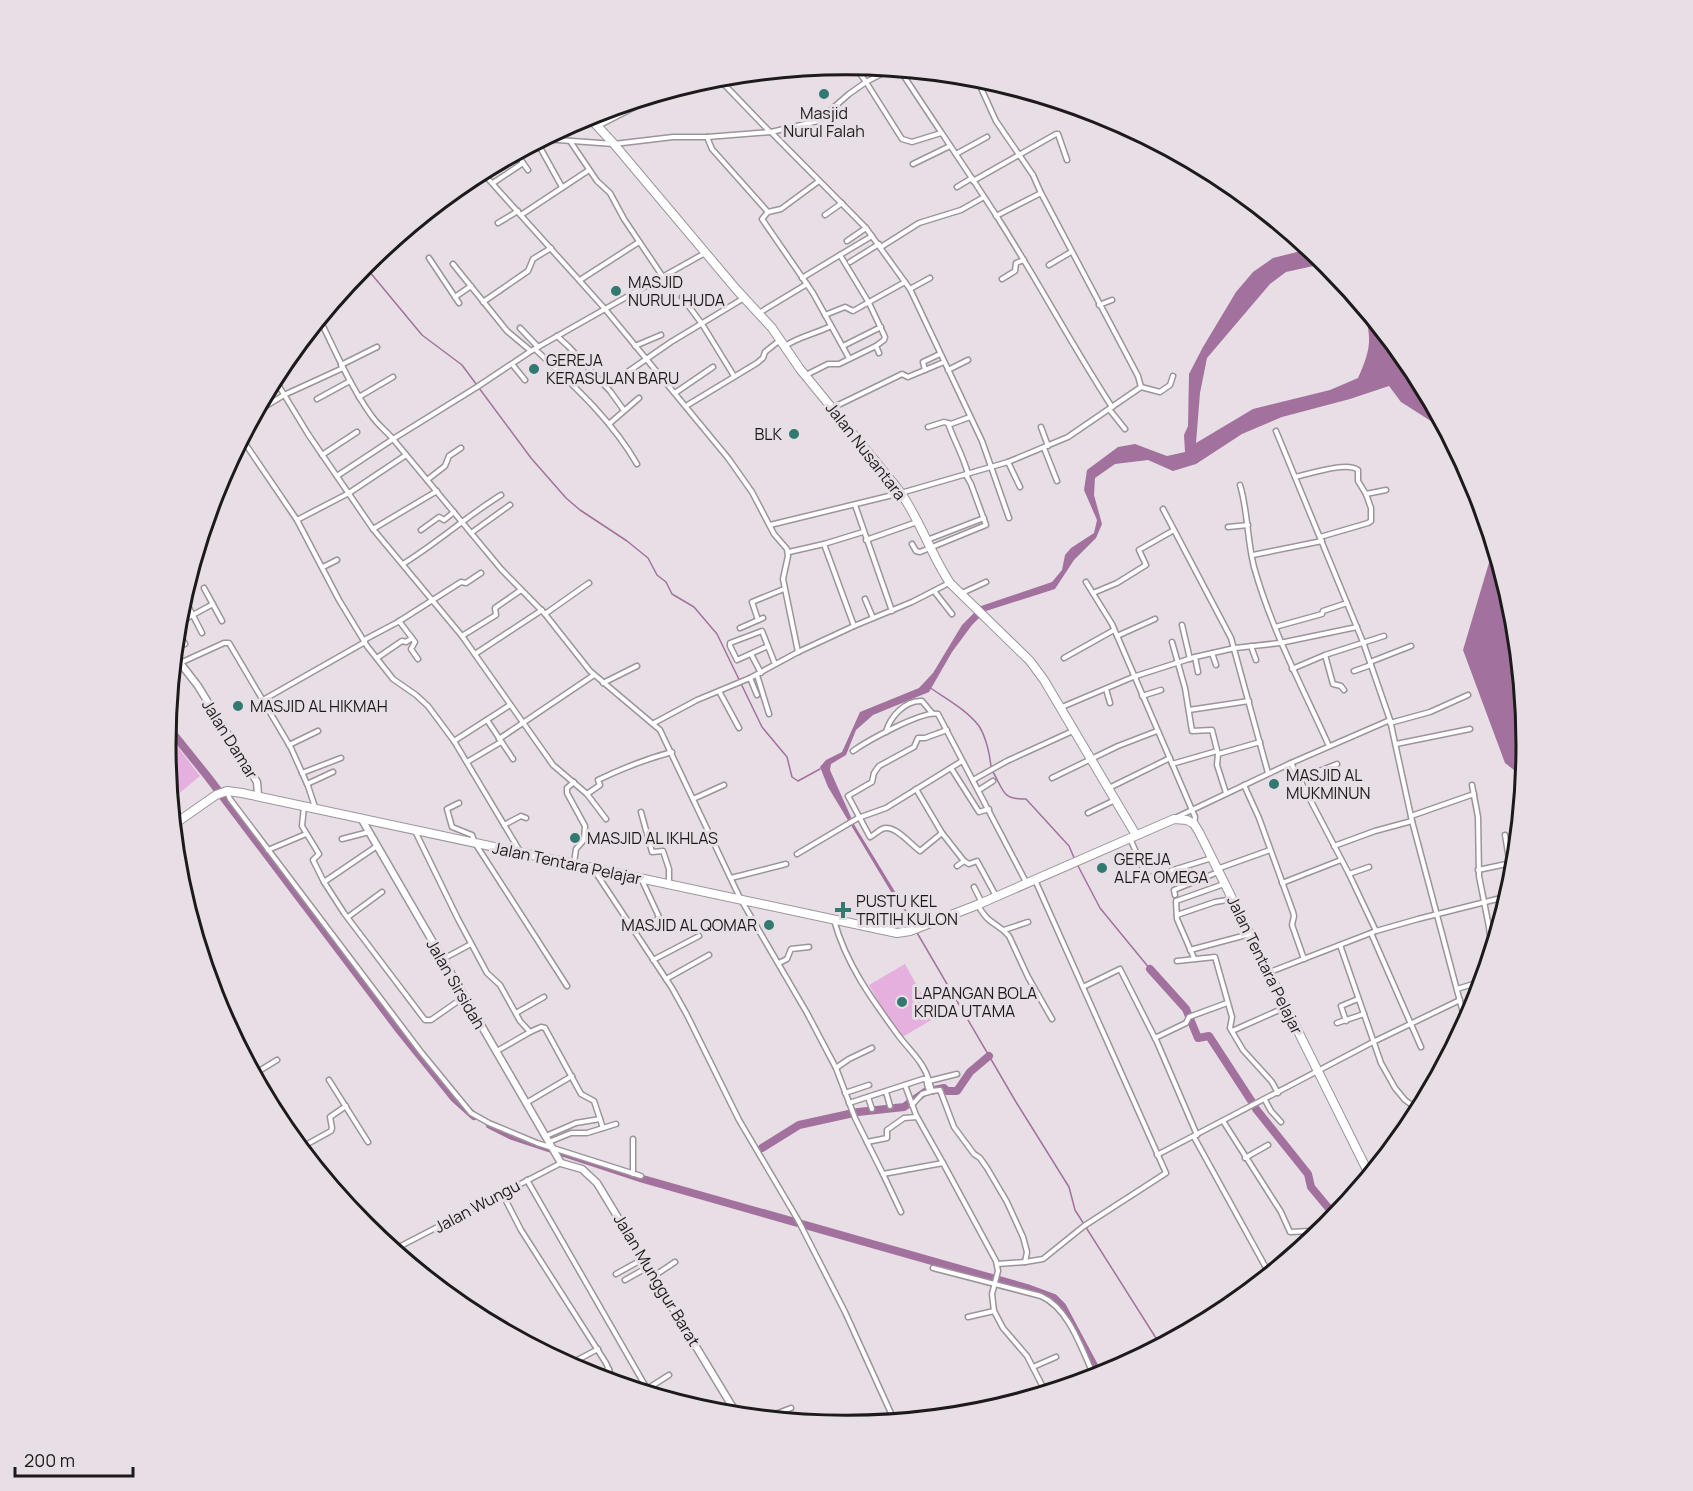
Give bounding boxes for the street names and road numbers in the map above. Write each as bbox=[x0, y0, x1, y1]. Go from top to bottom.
street label: Jalan Nusantara bbox=[821, 398, 911, 504]
street label: Jalan Damar bbox=[197, 695, 263, 783]
street label: Jalan Tentara Pelajar bbox=[491, 836, 644, 890]
street label: Jalan Tentara Pelajar bbox=[1222, 892, 1308, 1038]
street label: Jalan Sirsidah bbox=[421, 935, 491, 1033]
street label: Jalan Wungu bbox=[430, 1174, 524, 1238]
street label: Jalan Munggur Barat bbox=[609, 1210, 705, 1350]

